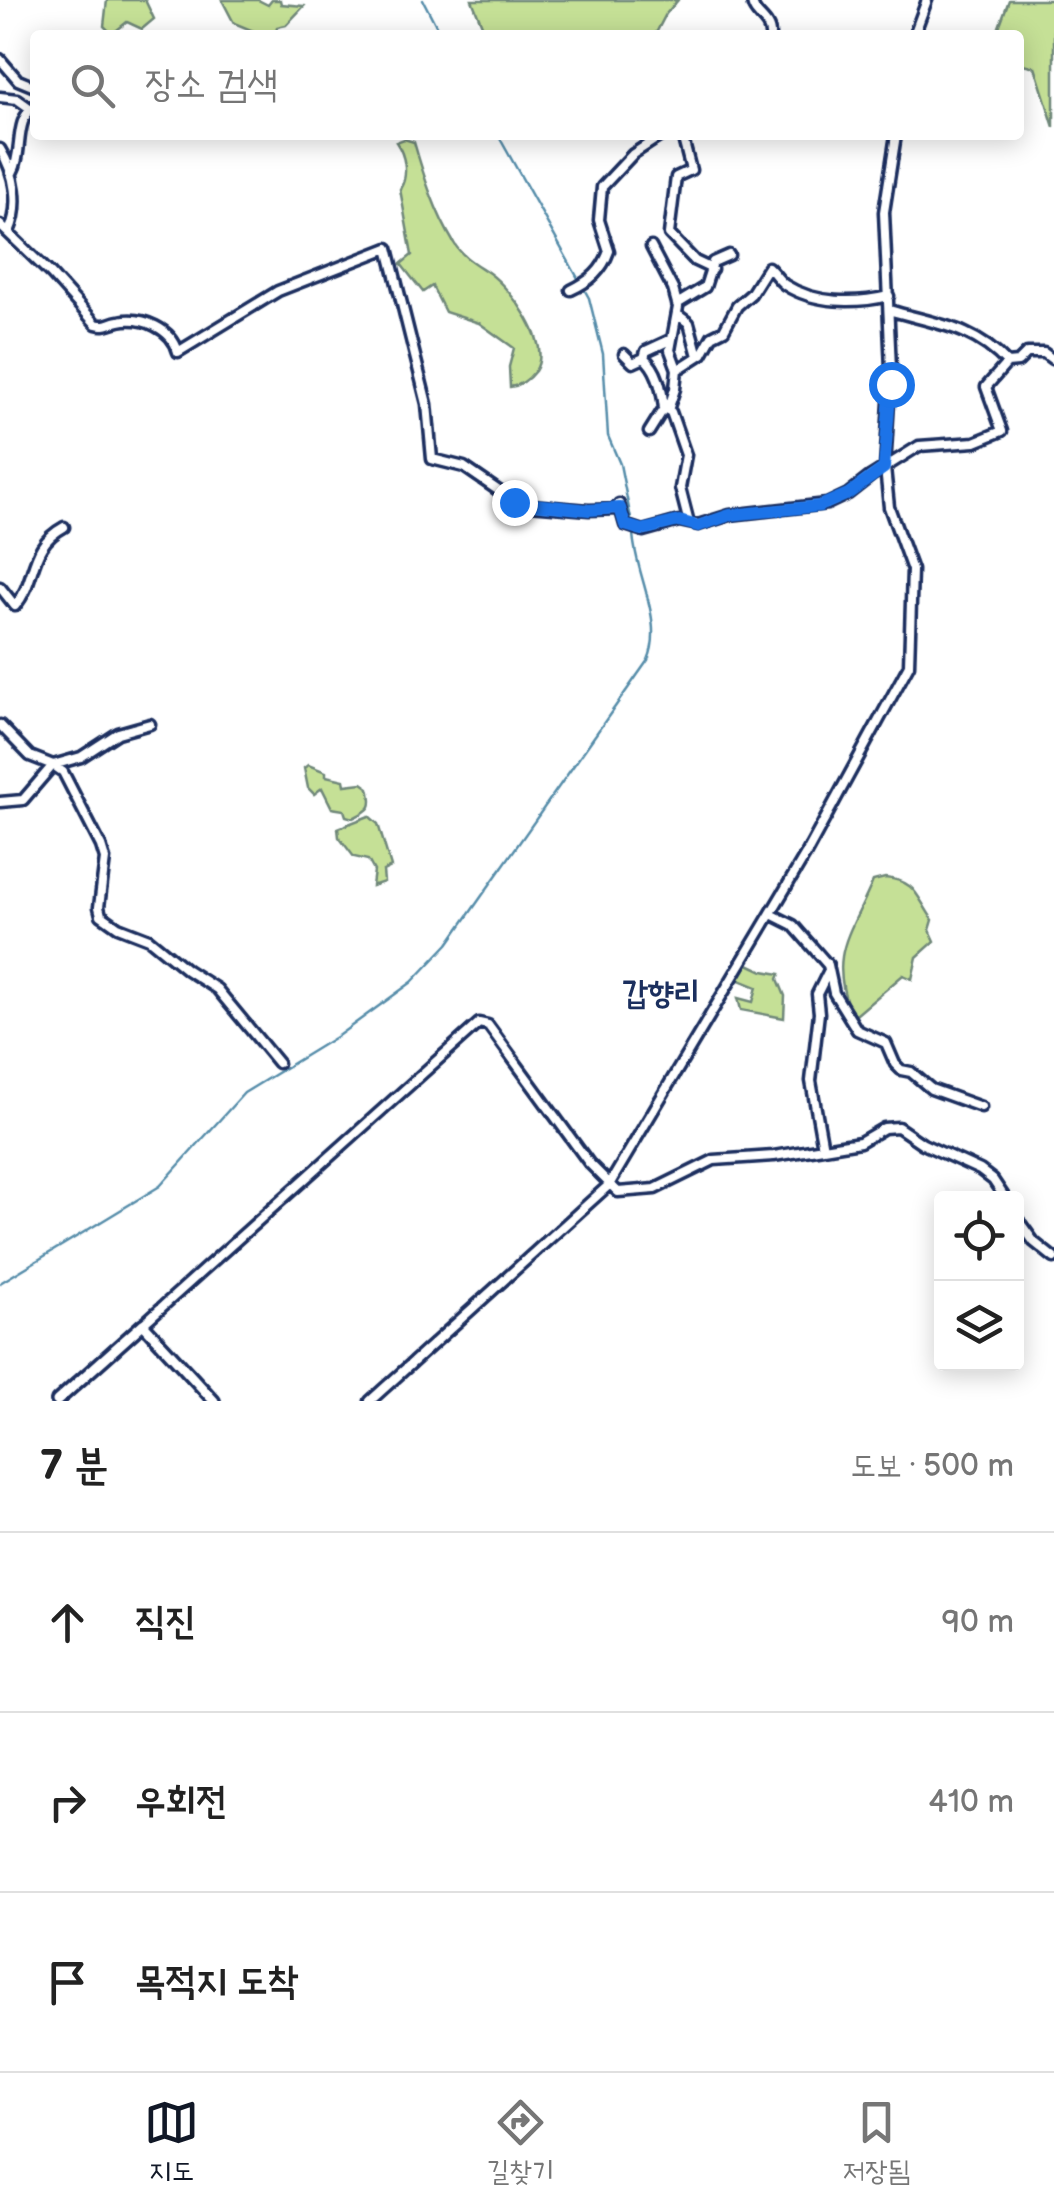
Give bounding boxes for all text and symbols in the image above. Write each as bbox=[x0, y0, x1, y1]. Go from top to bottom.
search box bbox=[30, 30, 1024, 140]
icon: search bbox=[65, 58, 120, 113]
text: 장소 검색 bbox=[145, 62, 278, 107]
route start bbox=[869, 362, 915, 408]
route end bbox=[492, 480, 538, 526]
district label: 갑향리 bbox=[622, 974, 700, 1013]
map controls bbox=[934, 1191, 1024, 1371]
button: locate bbox=[934, 1191, 1024, 1281]
button: layers bbox=[934, 1281, 1024, 1371]
text: 7 분 bbox=[40, 1441, 108, 1492]
text: 도보 · 500 m bbox=[851, 1447, 1014, 1486]
icon: ahead bbox=[40, 1595, 95, 1650]
text: 직진 bbox=[135, 1599, 196, 1644]
text: 90 m bbox=[942, 1603, 1014, 1642]
icon: right bbox=[40, 1775, 95, 1830]
text: 우회전 bbox=[135, 1779, 227, 1824]
text: 410 m bbox=[928, 1783, 1014, 1822]
icon: arrive bbox=[40, 1955, 95, 2010]
text: 목적지 도착 bbox=[135, 1959, 298, 2004]
tab: 지도 bbox=[144, 2095, 199, 2190]
tab: 길찾기 bbox=[487, 2095, 555, 2190]
tab: 저장됨 bbox=[842, 2095, 910, 2190]

